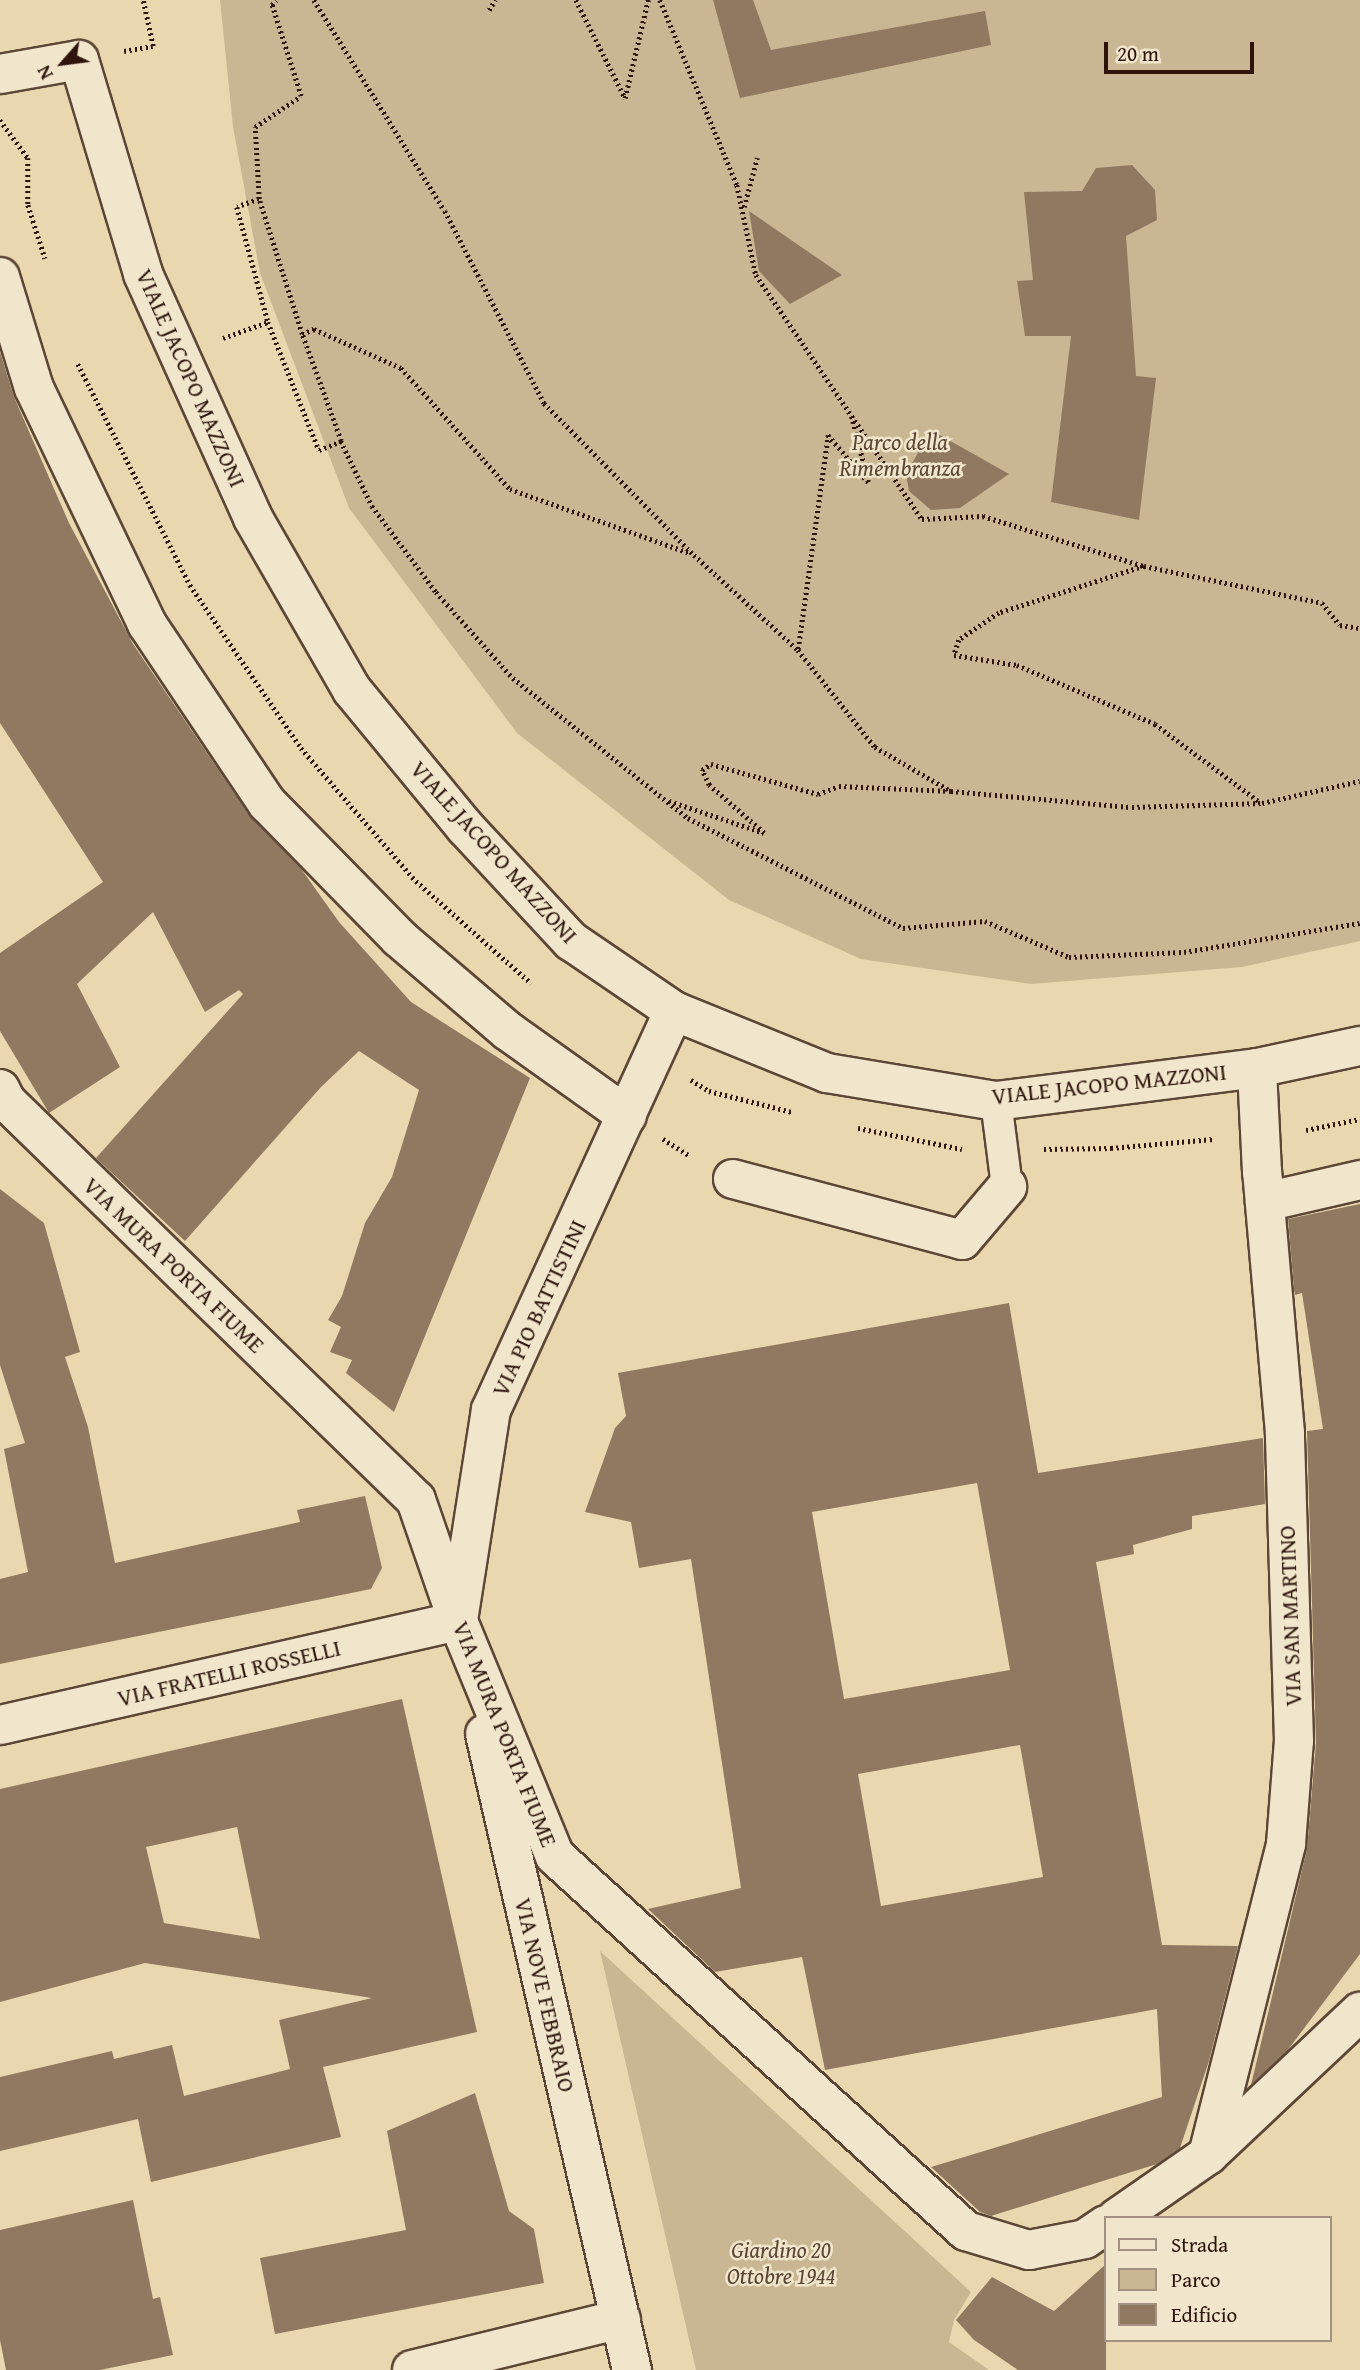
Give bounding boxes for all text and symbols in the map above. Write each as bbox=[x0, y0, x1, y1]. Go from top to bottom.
north arrow bbox=[28, 28, 98, 98]
scale bar bbox=[1108, 28, 1258, 72]
text: 20 m bbox=[1117, 38, 1159, 69]
text: N bbox=[29, 61, 60, 85]
street label: VIALE JACOPO MAZZONI bbox=[130, 265, 252, 491]
park label: Parco della Rimembranza bbox=[839, 428, 961, 482]
street label: VIALE JACOPO MAZZONI bbox=[405, 755, 583, 949]
street label: VIALE JACOPO MAZZONI bbox=[990, 1058, 1228, 1110]
street label: VIA MURA PORTA FIUME bbox=[78, 1171, 270, 1359]
street label: VIA PIO BATTISTINI bbox=[486, 1215, 592, 1401]
street label: VIA SAN MARTINO bbox=[1273, 1525, 1307, 1707]
street label: VIA MURA PORTA FIUME bbox=[447, 1617, 563, 1851]
street label: VIA FRATELLI ROSSELLI bbox=[115, 1634, 343, 1712]
street label: VIA NOVE FEBBRAIO bbox=[509, 1895, 581, 2095]
legend bbox=[1104, 2216, 1332, 2342]
text: Strada bbox=[1171, 2229, 1228, 2260]
park label: Giardino 20 Ottobre 1944 bbox=[727, 2236, 835, 2290]
text: Parco bbox=[1171, 2264, 1221, 2295]
text: Edificio bbox=[1171, 2299, 1237, 2330]

